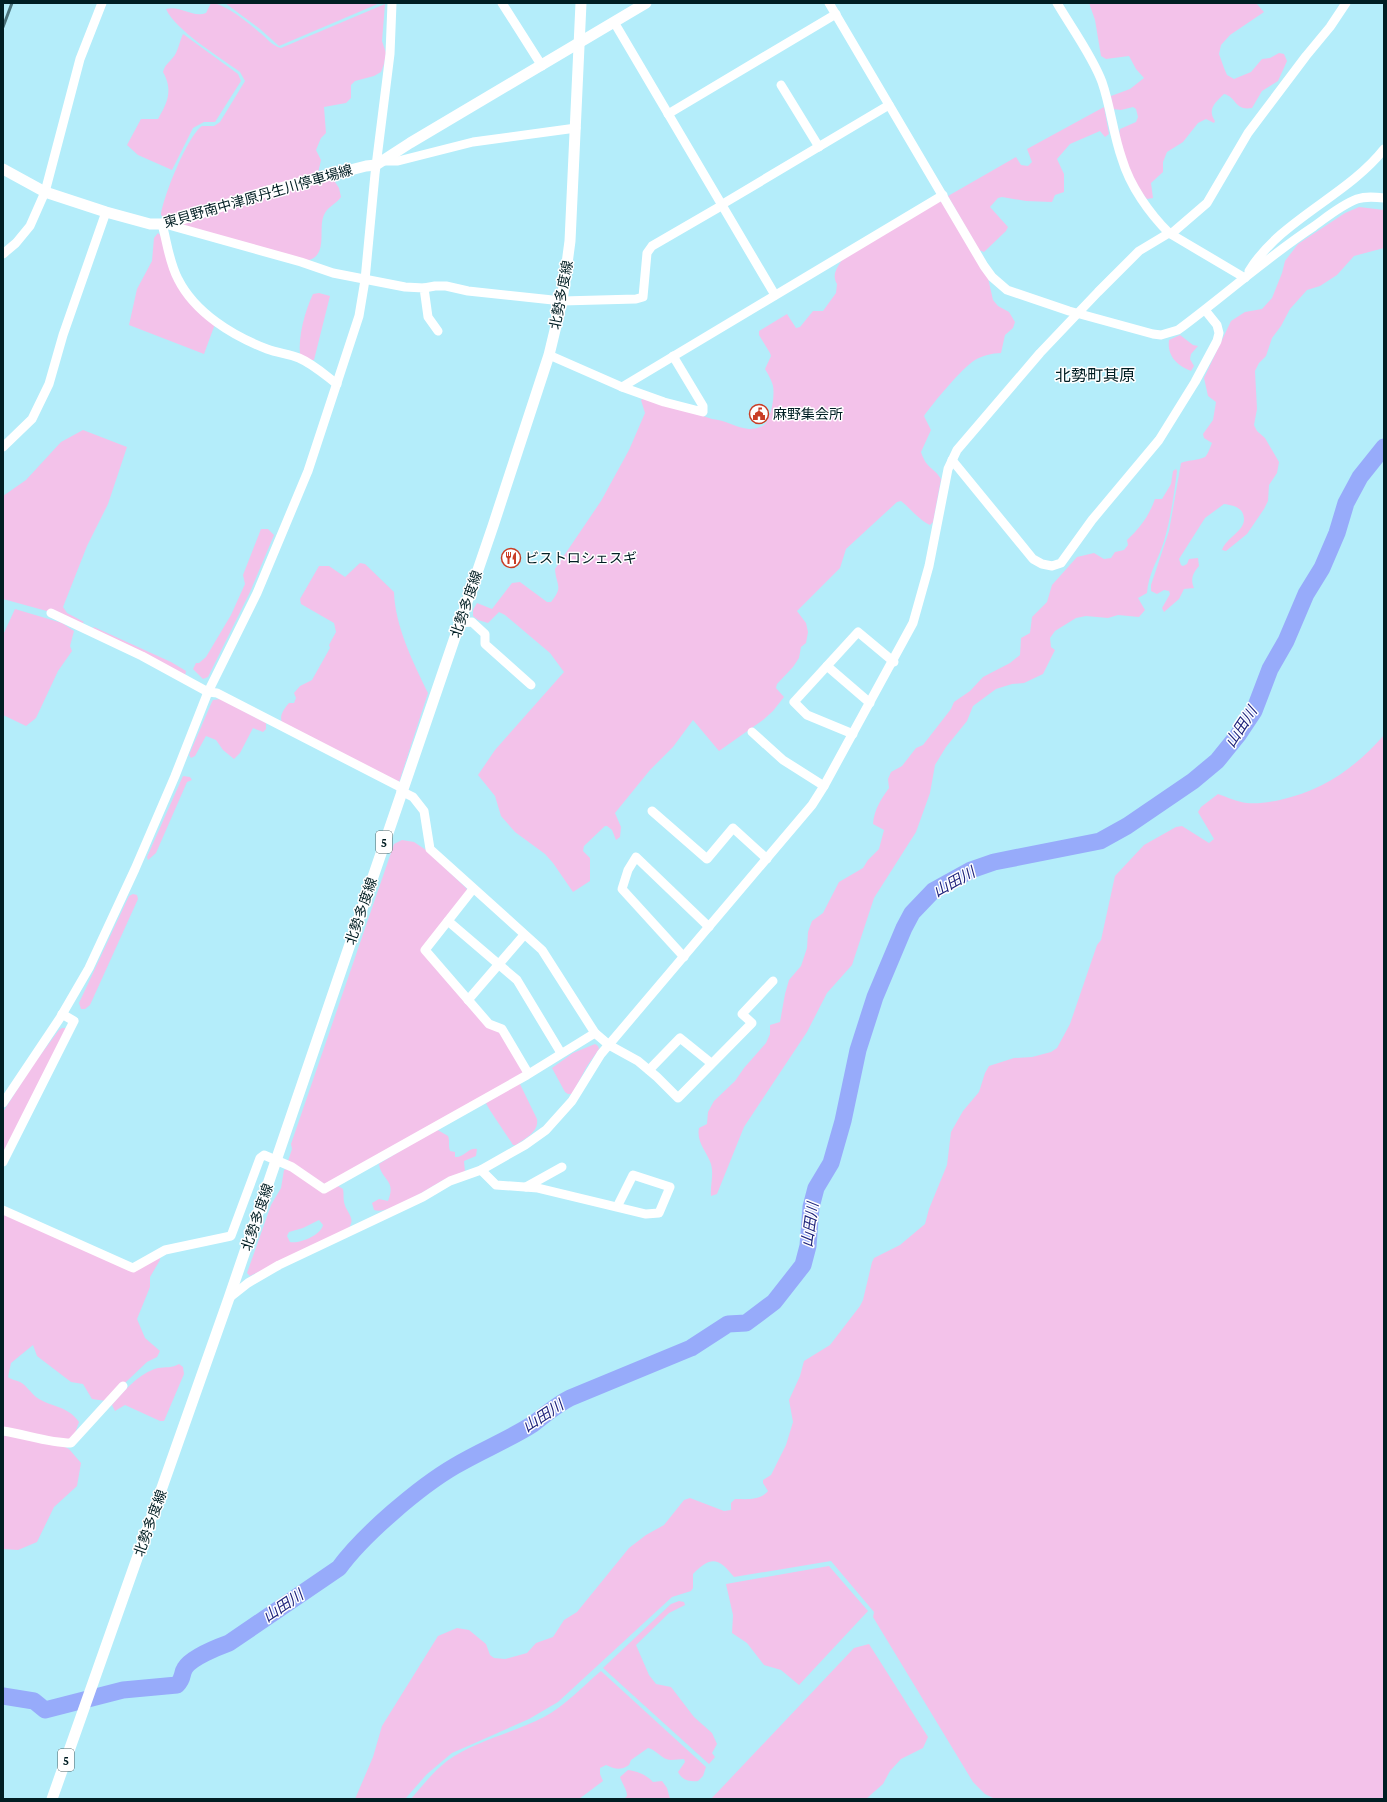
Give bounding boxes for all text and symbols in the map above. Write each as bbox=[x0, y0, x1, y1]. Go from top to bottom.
street label: 東貝野南中津原丹生川停車場線 bbox=[162, 161, 354, 231]
street label: 北勢多度線 bbox=[546, 259, 576, 331]
district label: 北勢町其原 bbox=[1055, 367, 1135, 384]
public building icon: 麻野集会所 bbox=[748, 403, 770, 425]
place label: 麻野集会所 bbox=[773, 406, 843, 422]
restaurant icon: ビストロシェスギ bbox=[500, 547, 522, 569]
place label: ビストロシェスギ bbox=[525, 550, 637, 566]
street label: 北勢多度線 bbox=[447, 568, 485, 640]
water label: 山田川 bbox=[1222, 702, 1261, 750]
road number: 5 bbox=[376, 831, 392, 853]
water label: 山田川 bbox=[930, 863, 979, 900]
street label: 北勢多度線 bbox=[342, 875, 380, 947]
street label: 北勢多度線 bbox=[238, 1181, 276, 1253]
water label: 山田川 bbox=[799, 1200, 821, 1248]
water label: 山田川 bbox=[520, 1396, 568, 1435]
street label: 北勢多度線 bbox=[131, 1487, 169, 1559]
water label: 山田川 bbox=[260, 1586, 308, 1625]
road number: 5 bbox=[58, 1749, 74, 1771]

